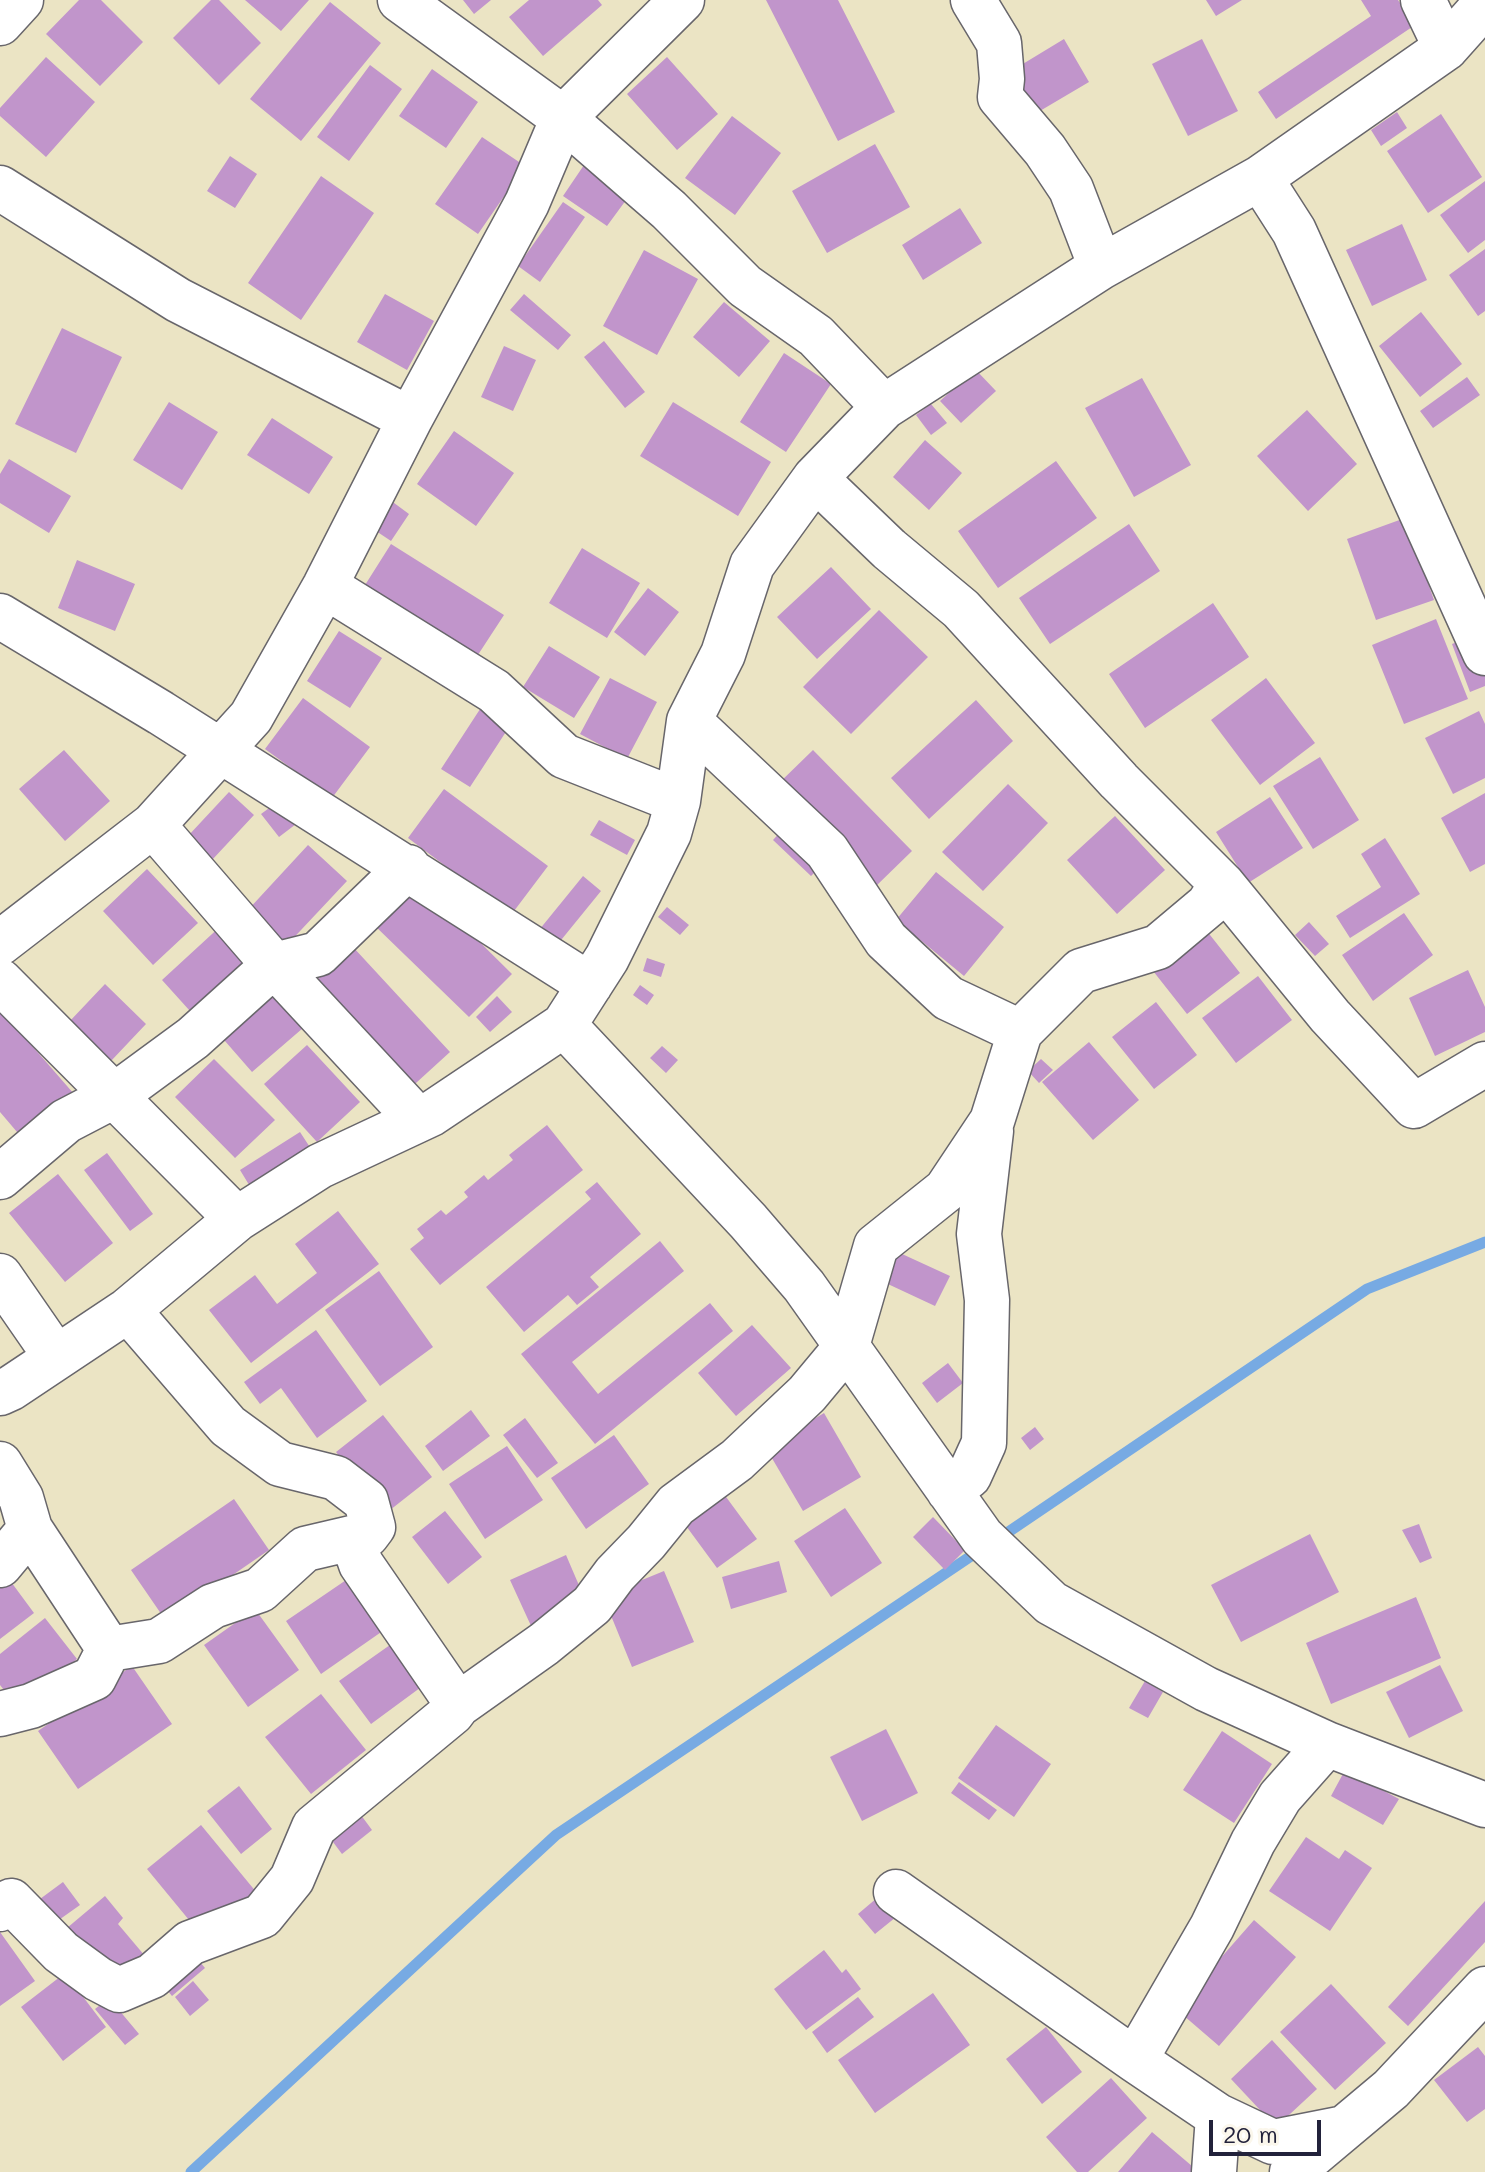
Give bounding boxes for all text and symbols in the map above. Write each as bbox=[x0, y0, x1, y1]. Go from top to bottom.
scale bar bbox=[1213, 2104, 1325, 2154]
text: 20 m bbox=[1223, 2118, 1278, 2149]

